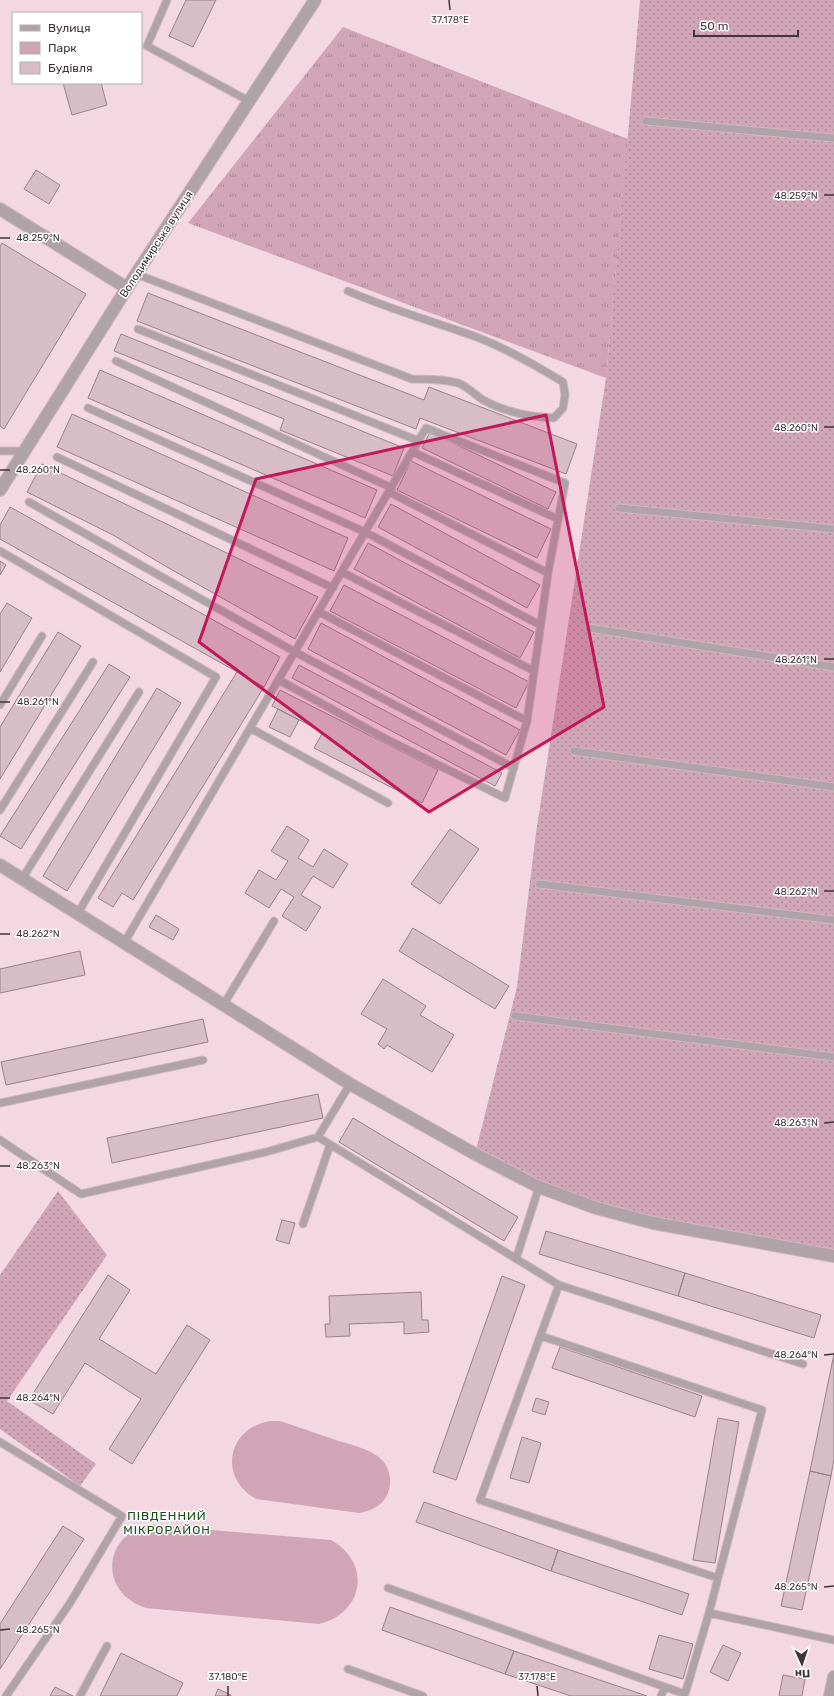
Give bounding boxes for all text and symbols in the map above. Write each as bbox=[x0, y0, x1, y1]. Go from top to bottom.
legend bbox=[12, 12, 142, 84]
scale bar bbox=[694, 12, 798, 38]
text: 37.178°E bbox=[431, 14, 469, 26]
text: 50 m bbox=[700, 19, 728, 33]
text: Вулиця bbox=[48, 21, 90, 35]
text: Парк bbox=[48, 41, 77, 55]
text: Будівля bbox=[48, 61, 93, 75]
street label: Володимирська вулиця bbox=[117, 189, 196, 300]
text: 48.259°N bbox=[774, 190, 818, 202]
text: 48.259°N bbox=[16, 232, 60, 244]
text: 48.260°N bbox=[774, 422, 818, 434]
text: 48.260°N bbox=[16, 464, 60, 476]
text: 48.261°N bbox=[775, 654, 817, 666]
text: 48.261°N bbox=[17, 696, 59, 708]
text: 48.262°N bbox=[774, 886, 818, 898]
text: 48.262°N bbox=[16, 928, 60, 940]
text: 48.263°N bbox=[774, 1117, 818, 1129]
text: 48.263°N bbox=[16, 1160, 60, 1172]
text: 48.264°N bbox=[774, 1349, 818, 1361]
text: 48.264°N bbox=[16, 1392, 60, 1404]
district label: ПІВДЕННИЙ МІКРОРАЙОН bbox=[123, 1509, 211, 1537]
text: 48.265°N bbox=[774, 1581, 818, 1593]
text: 48.265°N bbox=[16, 1624, 60, 1636]
north arrow bbox=[782, 1644, 822, 1684]
text: Пн bbox=[795, 1667, 810, 1680]
text: 37.180°E bbox=[208, 1671, 248, 1683]
text: 37.178°E bbox=[518, 1671, 556, 1683]

